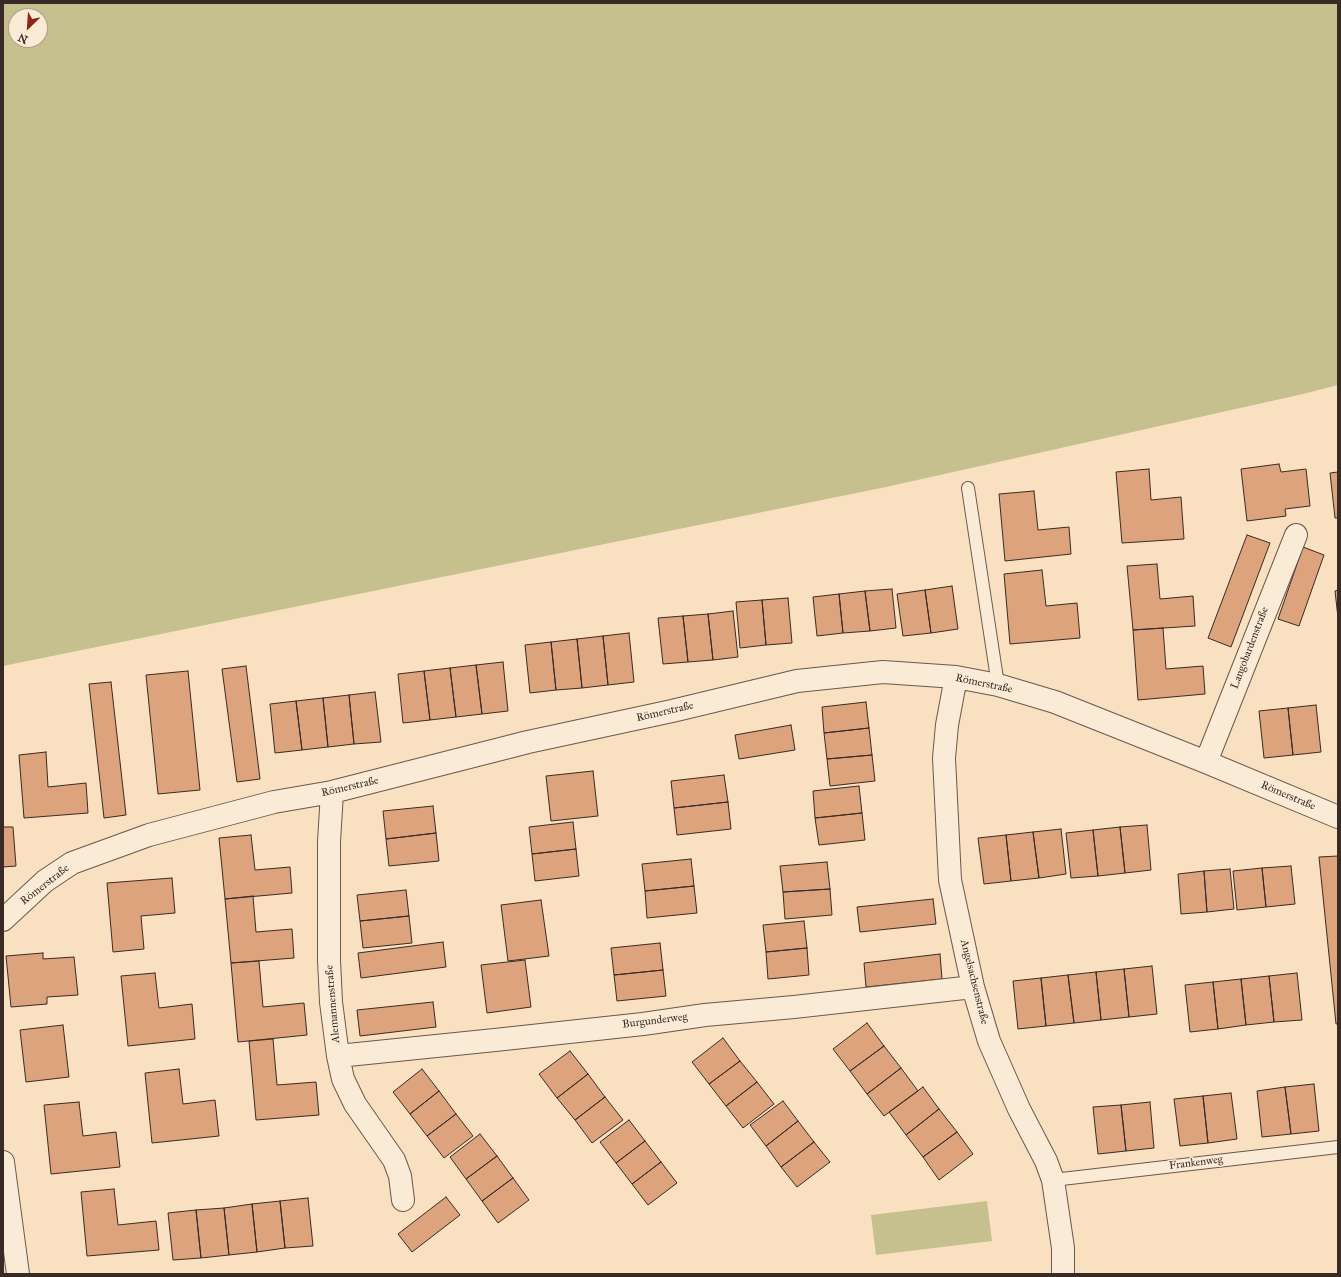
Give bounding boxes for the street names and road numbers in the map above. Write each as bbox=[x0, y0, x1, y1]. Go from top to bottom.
street label: Langobardenstraße bbox=[1228, 605, 1272, 691]
street label: Römerstraße bbox=[954, 672, 1014, 696]
street label: Römerstraße bbox=[635, 699, 695, 725]
street label: Römerstraße bbox=[320, 774, 380, 800]
street label: Römerstraße bbox=[1259, 779, 1317, 813]
street label: Römerstraße bbox=[18, 862, 72, 908]
street label: Angelsachsenstraße bbox=[957, 938, 991, 1026]
street label: Alemannenstraße bbox=[323, 964, 343, 1044]
street label: Burgunderweg bbox=[622, 1010, 688, 1032]
street label: Frankenweg bbox=[1168, 1153, 1224, 1173]

